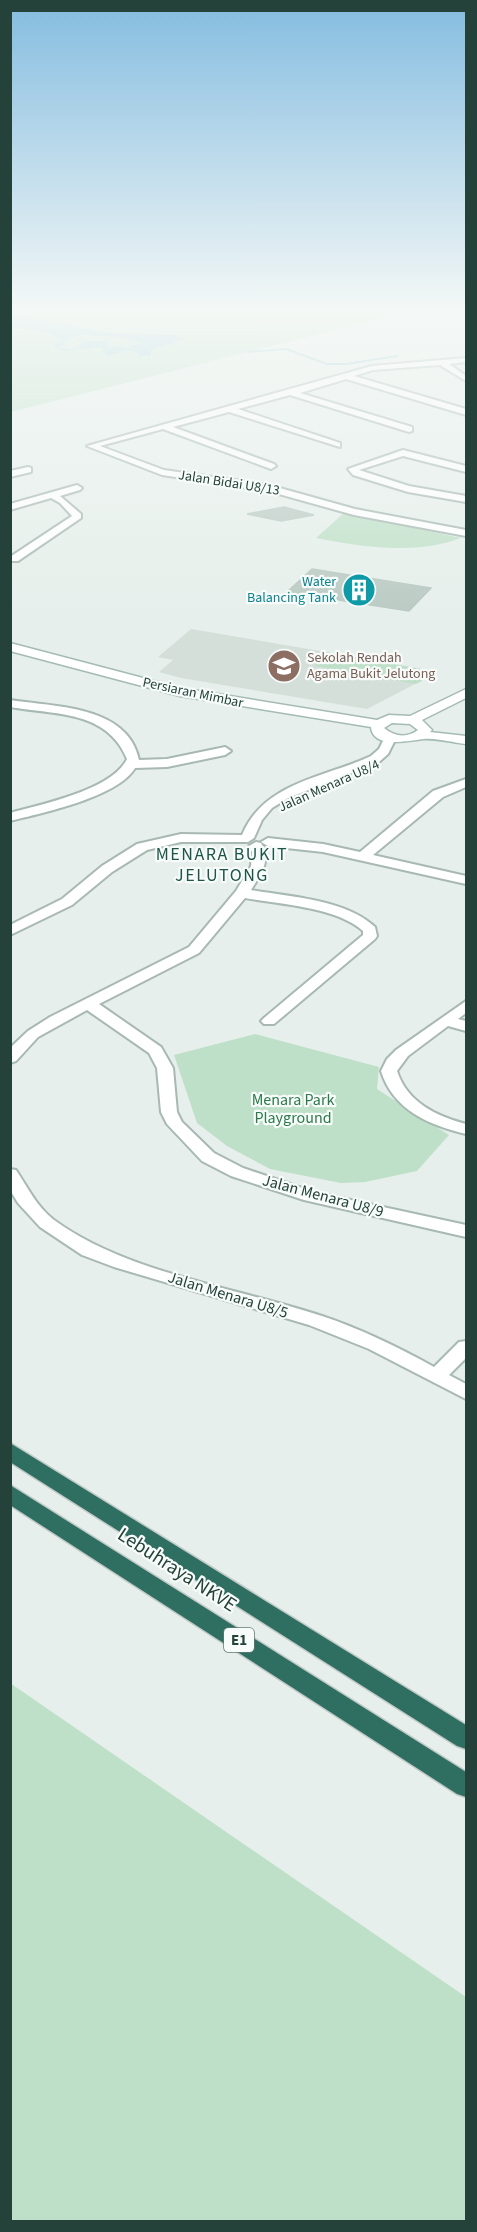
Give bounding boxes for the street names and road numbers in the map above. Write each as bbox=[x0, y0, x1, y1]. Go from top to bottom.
street label: Jalan Bidai U8/13 bbox=[177, 465, 281, 501]
street label: Persiaran Mimbar bbox=[141, 673, 245, 713]
street label: Jalan Menara U8/4 bbox=[275, 755, 383, 817]
street label: Jalan Menara U8/9 bbox=[260, 1169, 386, 1223]
street label: Jalan Menara U8/5 bbox=[165, 1266, 291, 1324]
street label: Lebuhraya NKVE bbox=[112, 1521, 242, 1619]
road number: E1 bbox=[224, 1628, 254, 1652]

